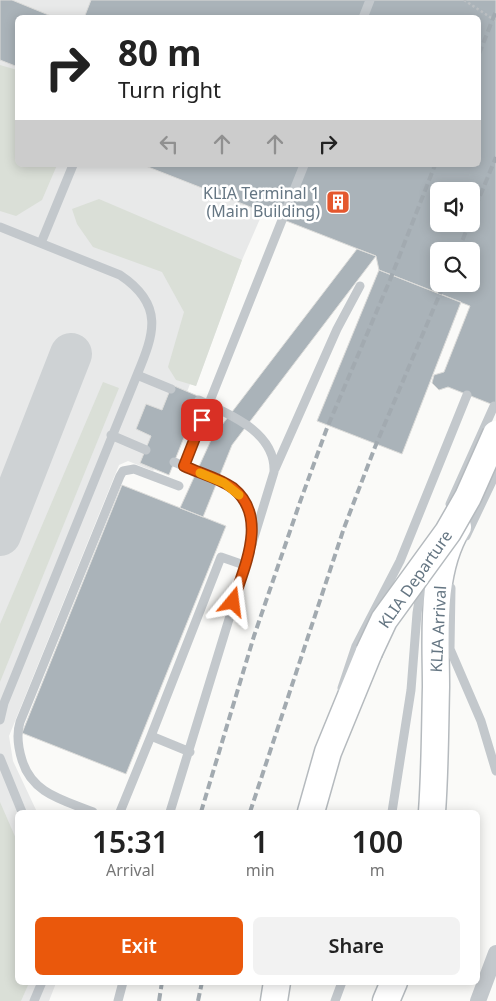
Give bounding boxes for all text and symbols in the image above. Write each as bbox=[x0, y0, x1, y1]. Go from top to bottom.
text: 80 m bbox=[118, 29, 201, 76]
icon: right bbox=[35, 35, 100, 100]
text: Turn right bbox=[118, 74, 221, 104]
icon: left bbox=[155, 130, 183, 158]
icon: ahead bbox=[208, 130, 236, 158]
icon: ahead bbox=[261, 130, 289, 158]
icon: right bbox=[314, 130, 342, 158]
place label: KLIA Terminal 1 (Main Building) bbox=[203, 182, 320, 222]
map controls bbox=[430, 182, 480, 292]
button: sound bbox=[430, 182, 480, 232]
building icon: KLIA Terminal 1 (Main Building) bbox=[325, 189, 351, 215]
button: search bbox=[430, 242, 480, 292]
pin bbox=[181, 399, 223, 441]
icon: arrive bbox=[188, 406, 216, 434]
street label: KLIA Departure bbox=[373, 526, 457, 632]
position arrow bbox=[206, 575, 258, 627]
street label: KLIA Arrival bbox=[425, 585, 451, 673]
text: 15:31 bbox=[92, 821, 169, 862]
text: 1 bbox=[252, 821, 269, 862]
text: 100 bbox=[352, 821, 403, 862]
text: Arrival bbox=[106, 859, 155, 881]
text: min bbox=[246, 859, 275, 881]
text: m bbox=[370, 859, 385, 881]
button: Exit bbox=[35, 917, 243, 975]
button: Share bbox=[253, 917, 460, 975]

